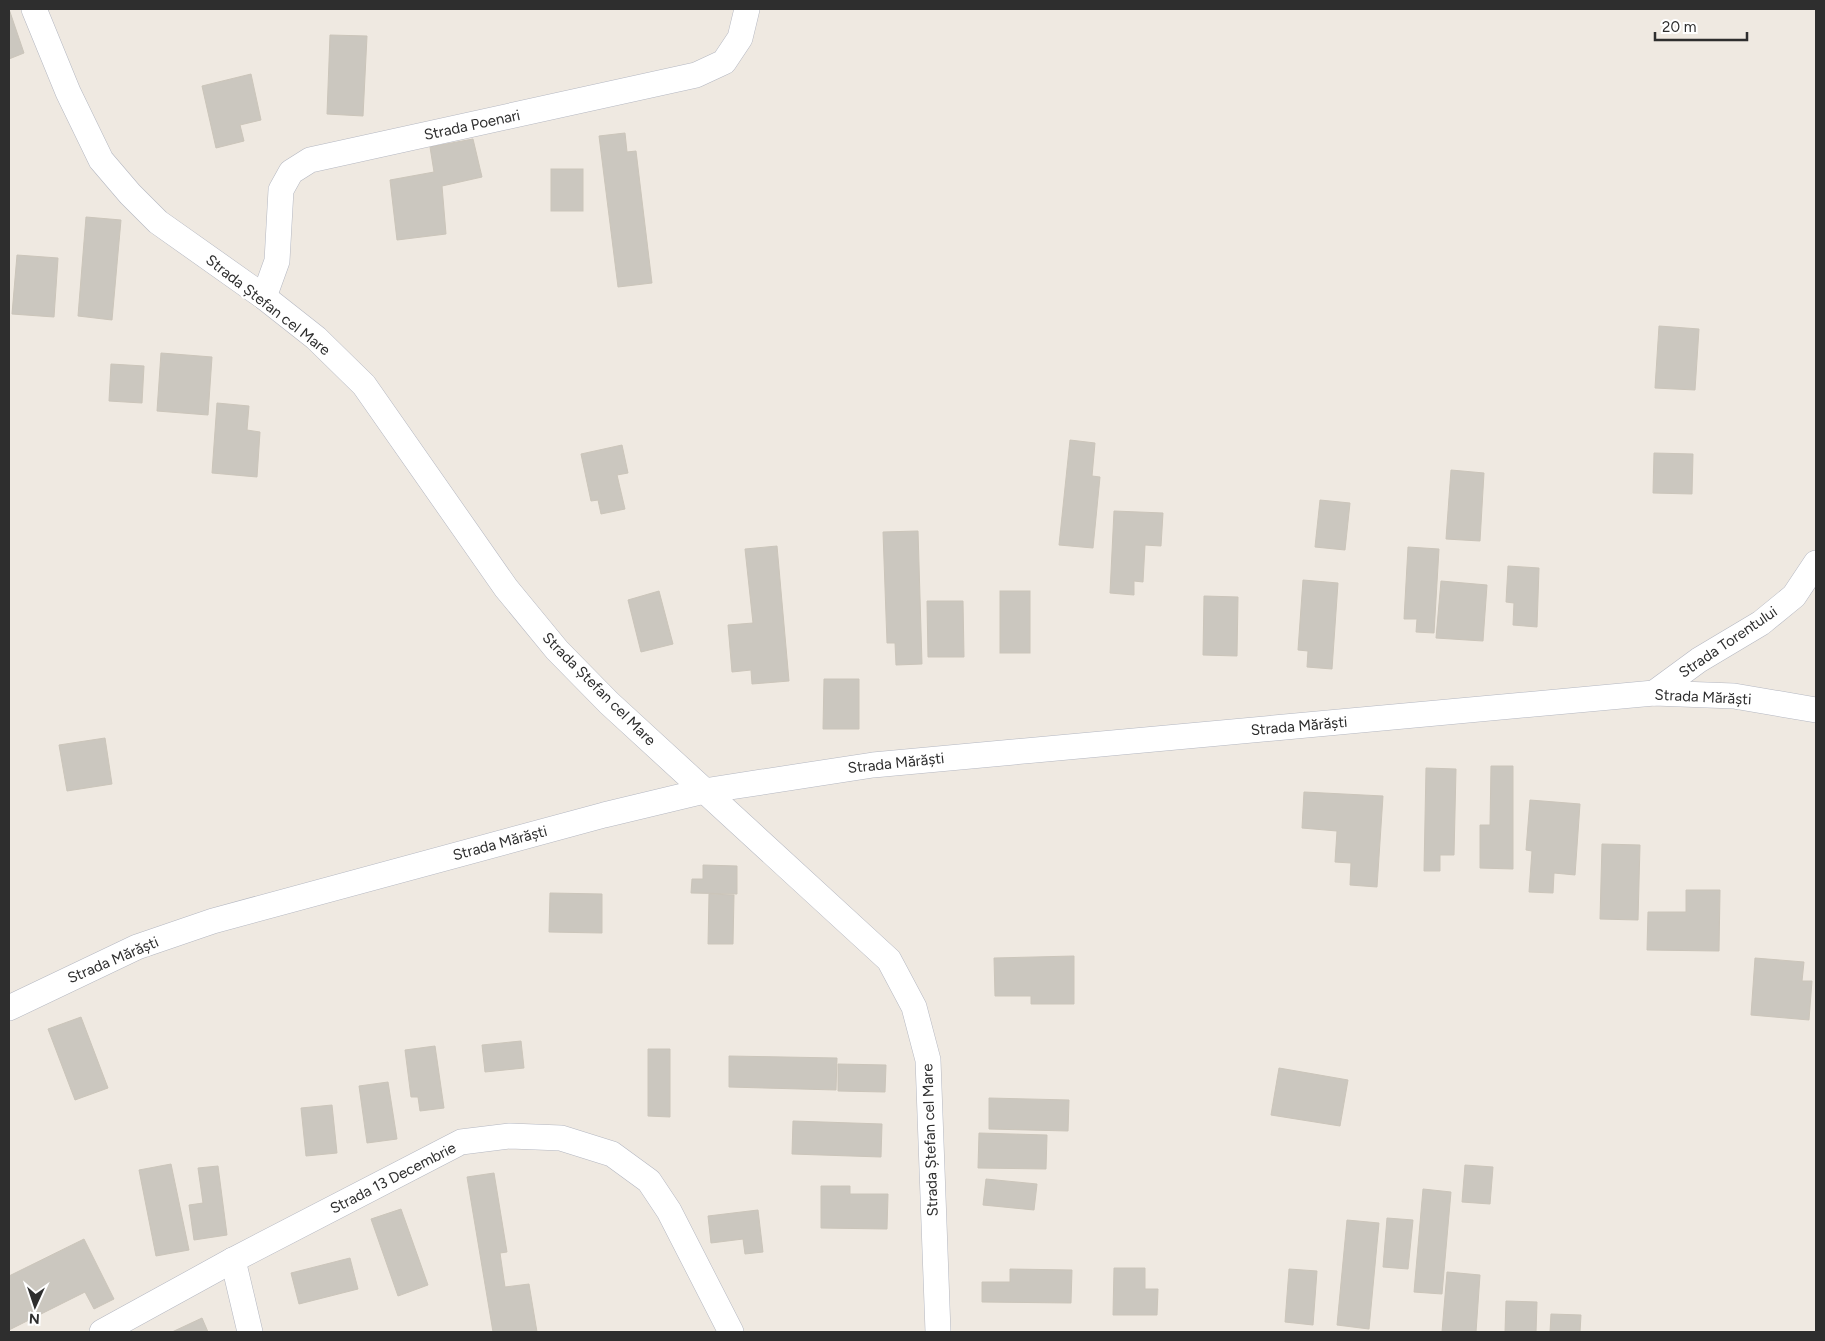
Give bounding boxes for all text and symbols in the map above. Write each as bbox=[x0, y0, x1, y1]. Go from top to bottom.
scale bar bbox=[1655, 10, 1748, 42]
text: 20 m bbox=[1662, 18, 1696, 36]
street label: Strada Poenari bbox=[422, 106, 522, 144]
street label: Strada Ștefan cel Mare bbox=[202, 251, 334, 359]
street label: Strada Torentului bbox=[1675, 602, 1781, 682]
street label: Strada Ștefan cel Mare bbox=[539, 629, 659, 749]
street label: Strada Mărăști bbox=[1654, 685, 1752, 709]
street label: Strada Mărăști bbox=[1250, 713, 1348, 739]
street label: Strada Mărăști bbox=[847, 749, 945, 777]
street label: Strada Mărăști bbox=[451, 822, 549, 864]
street label: Strada Mărăști bbox=[65, 933, 161, 987]
street label: Strada Ștefan cel Mare bbox=[918, 1063, 942, 1217]
street label: Strada 13 Decembrie bbox=[327, 1138, 459, 1218]
north arrow bbox=[10, 1281, 60, 1331]
text: N bbox=[28, 1310, 40, 1327]

